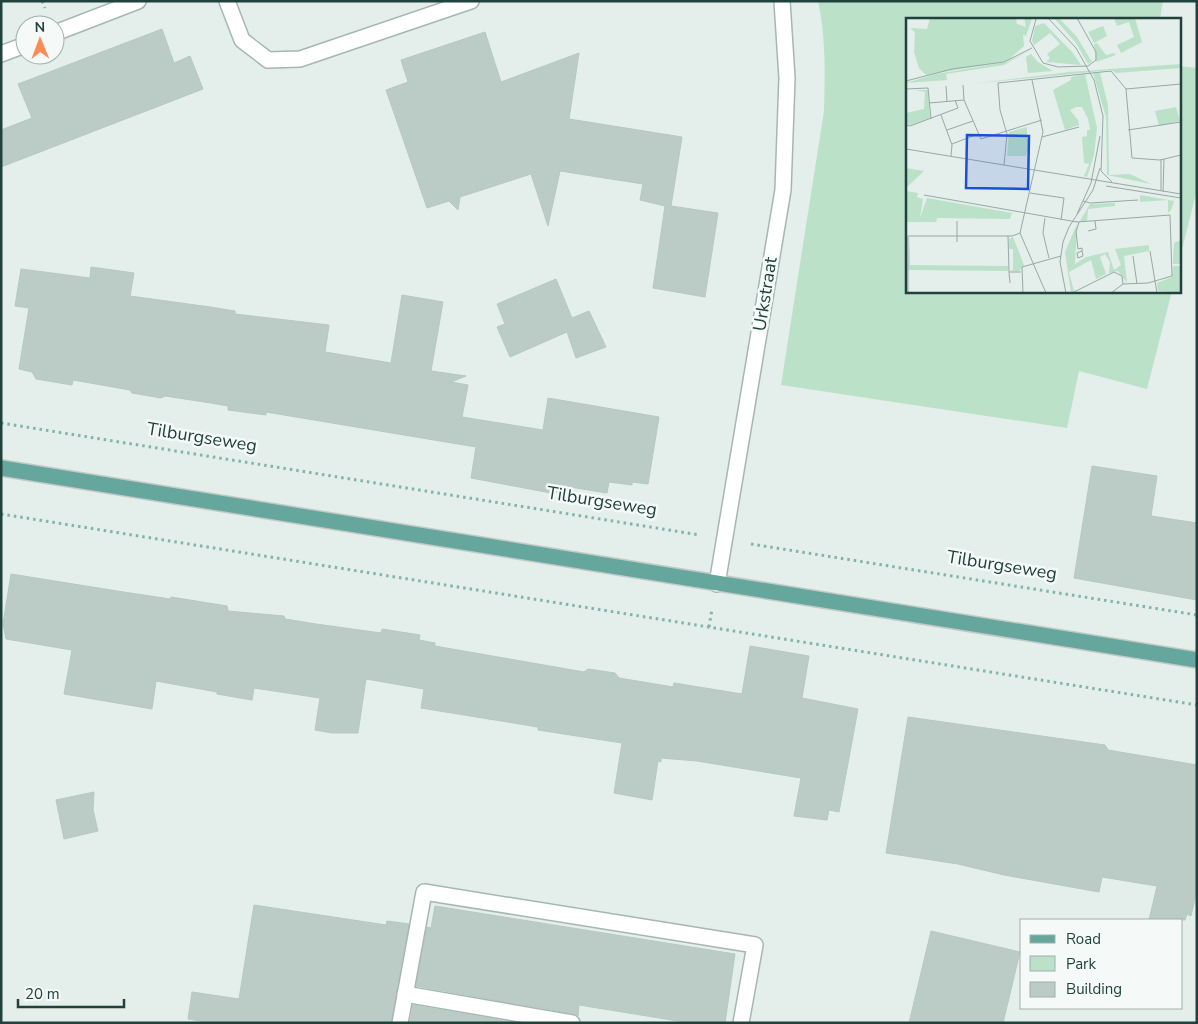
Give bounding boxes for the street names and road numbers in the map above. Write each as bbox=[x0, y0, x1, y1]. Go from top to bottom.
street label: Urkstraat bbox=[747, 254, 783, 333]
street label: Tilburgseweg bbox=[145, 416, 259, 458]
street label: Tilburgseweg bbox=[545, 480, 659, 522]
street label: Tilburgseweg bbox=[945, 544, 1059, 586]

